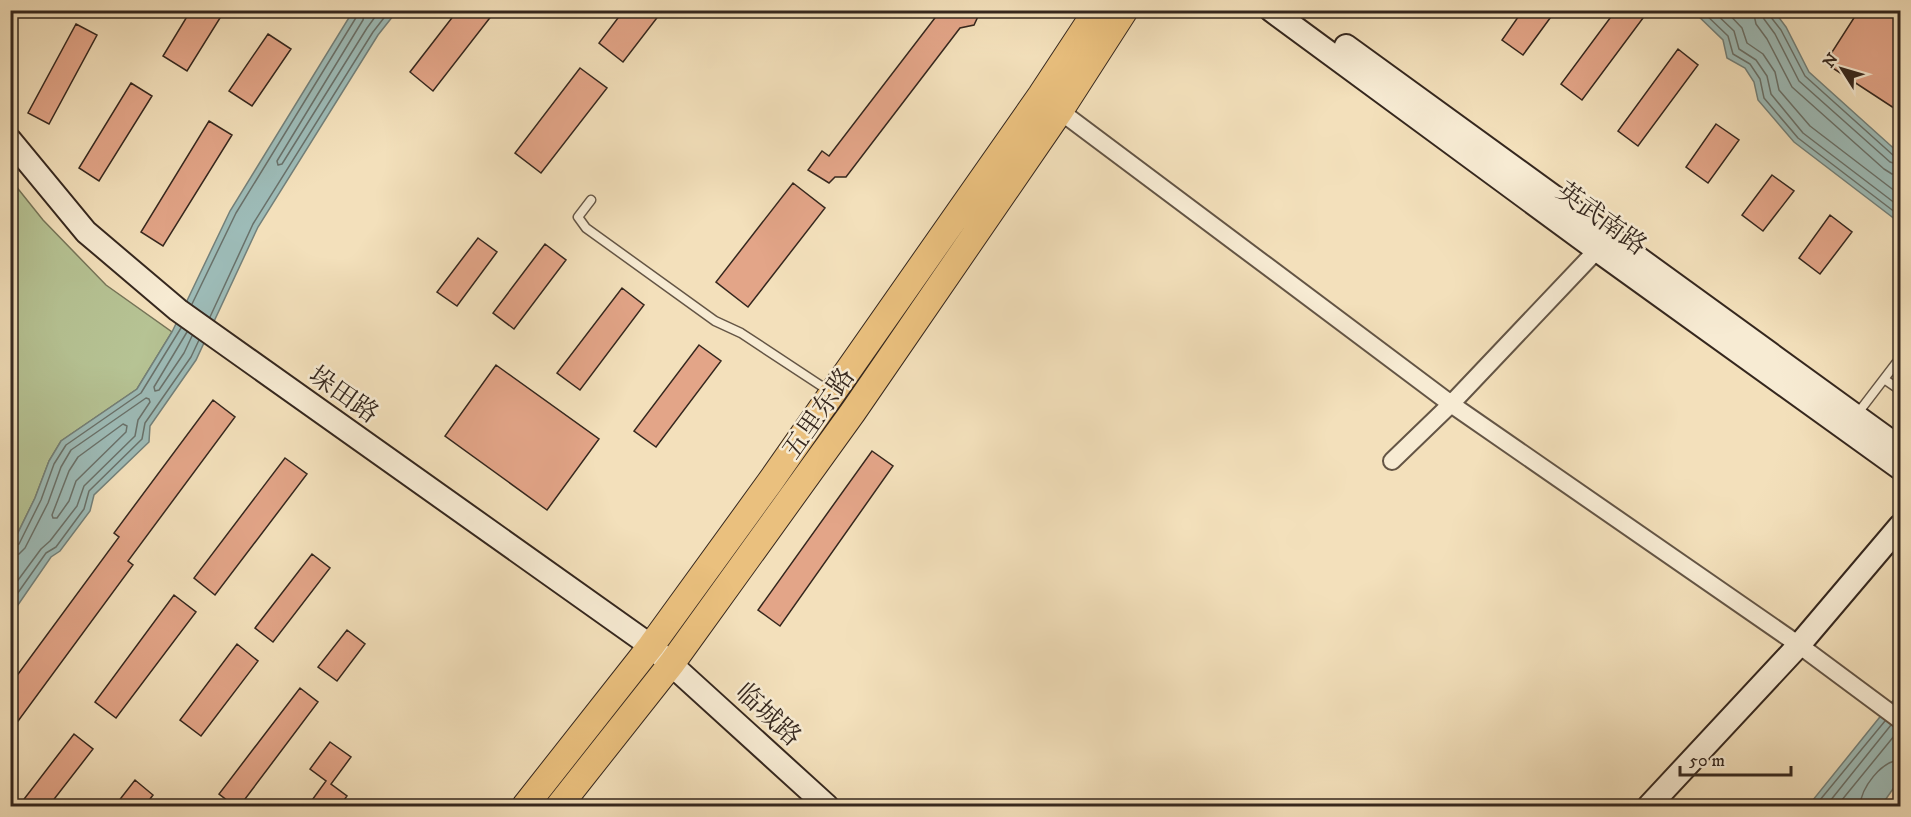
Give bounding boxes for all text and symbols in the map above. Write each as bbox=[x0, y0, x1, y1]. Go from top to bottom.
north arrow bbox=[1812, 39, 1872, 99]
text: N bbox=[1819, 49, 1843, 72]
street label: 英武南路 bbox=[1549, 175, 1653, 263]
street label: 垛田路 bbox=[302, 359, 385, 431]
street label: 五里东路 bbox=[776, 362, 863, 466]
street label: 临城路 bbox=[728, 676, 808, 754]
scale bar bbox=[1680, 739, 1791, 777]
text: 50 m bbox=[1689, 750, 1725, 772]

